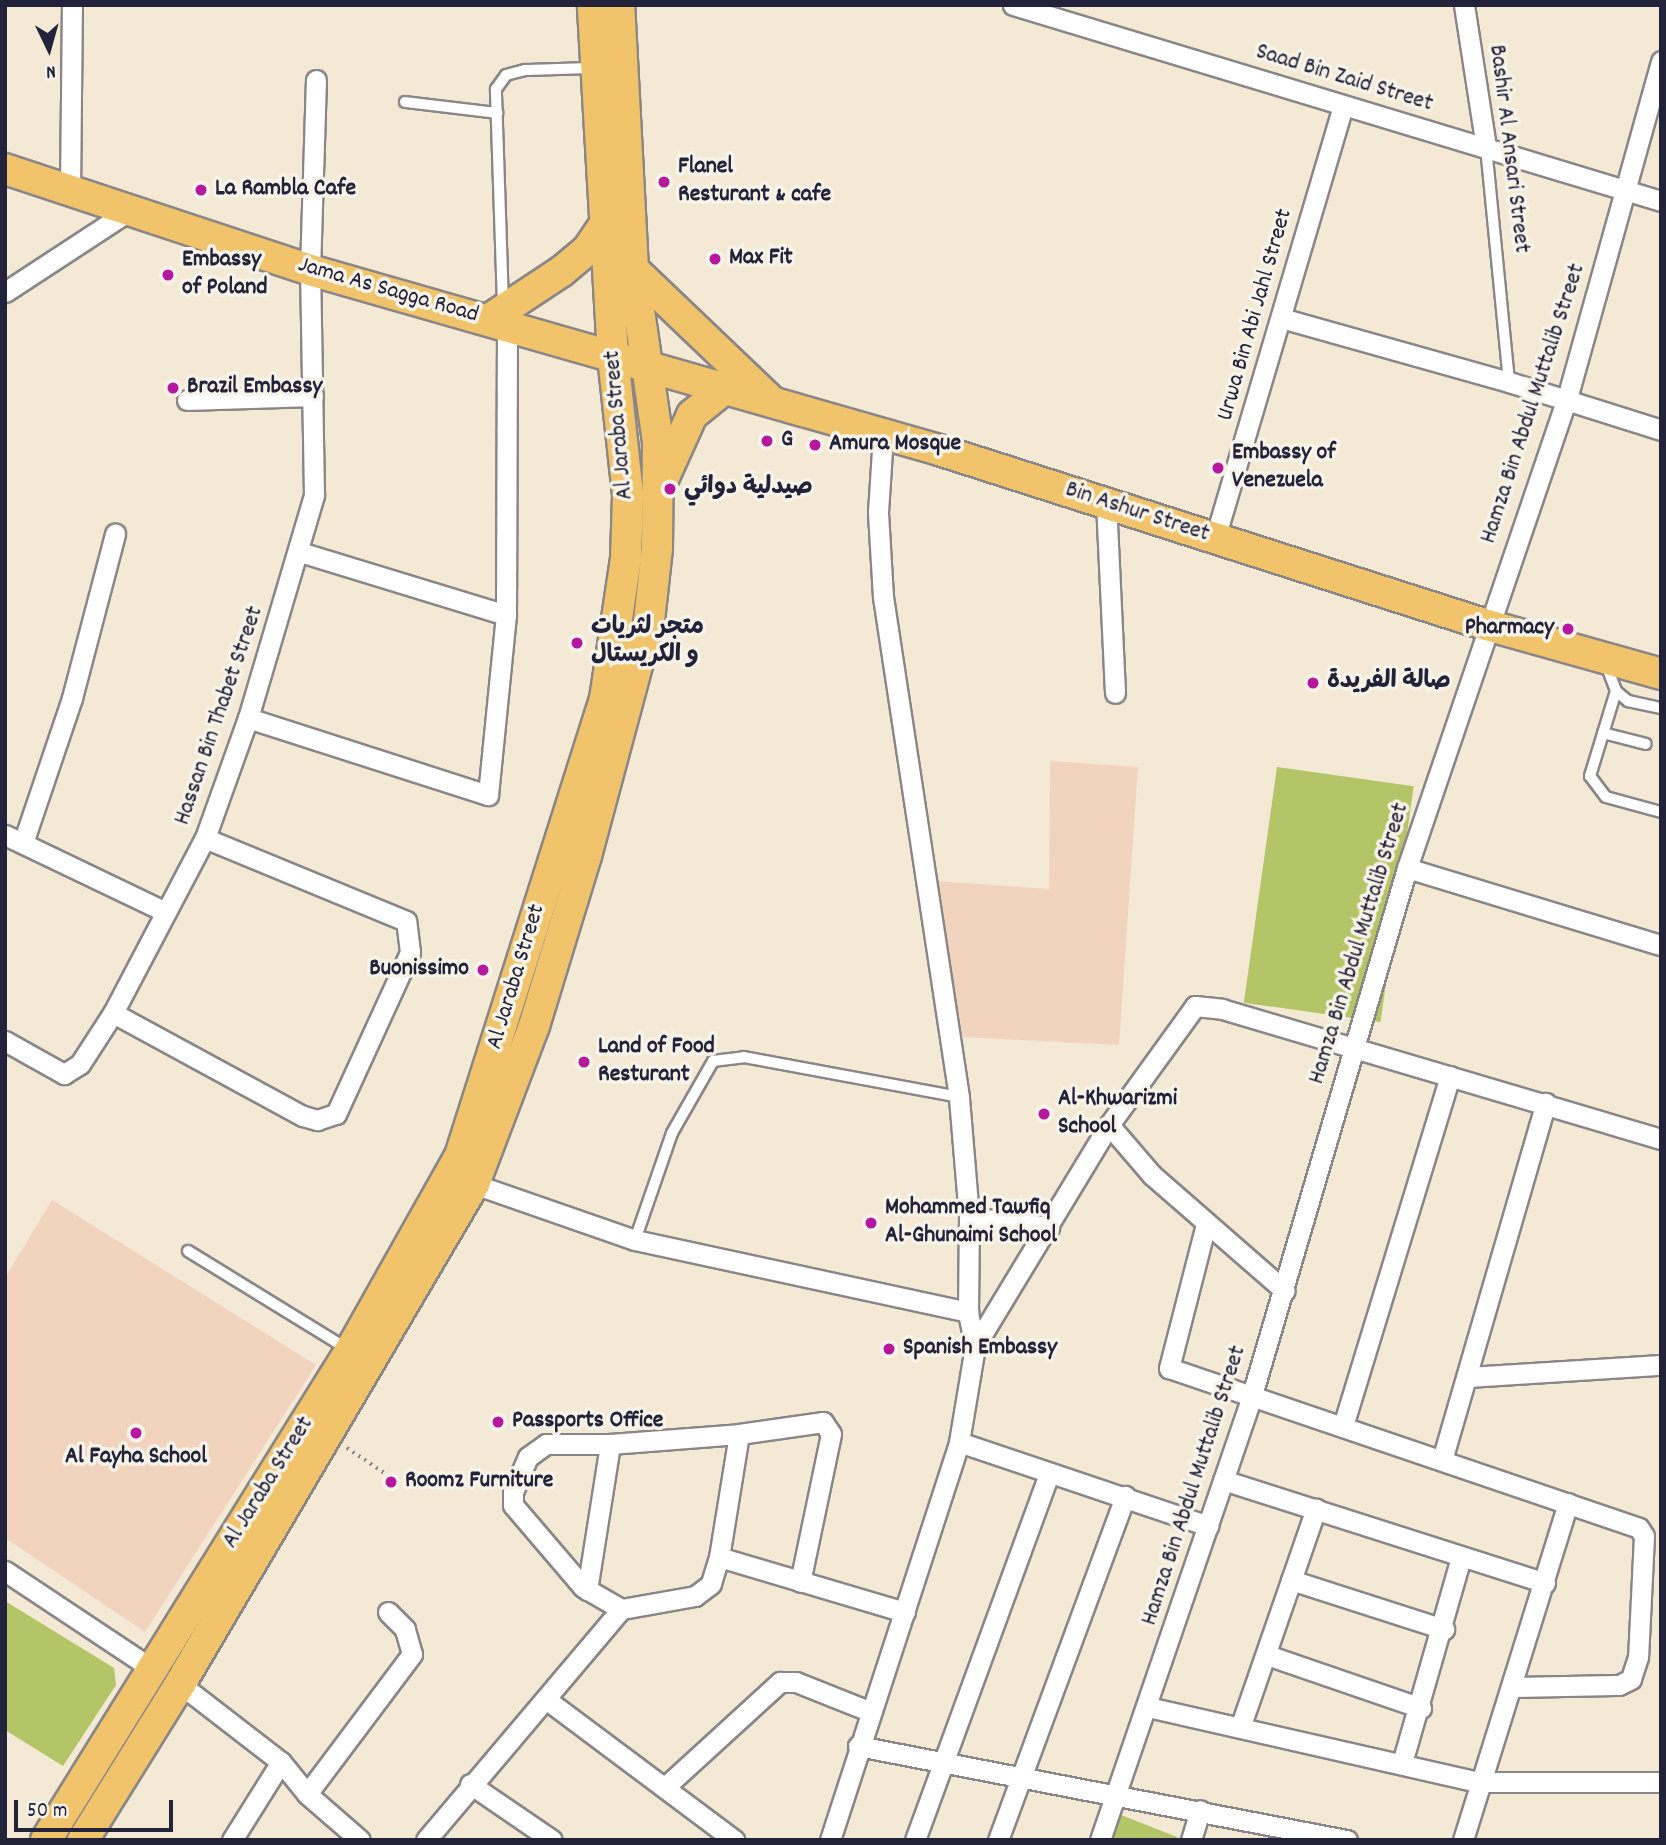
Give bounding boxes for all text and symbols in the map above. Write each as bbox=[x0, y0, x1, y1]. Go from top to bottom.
north arrow bbox=[14, 14, 84, 84]
street label: Saad Bin Zaid Street bbox=[1252, 38, 1436, 120]
street label: Bashir Al Ansari Street bbox=[1481, 43, 1535, 255]
text: N bbox=[45, 57, 57, 84]
place label: Flanel Resturant & cafe bbox=[678, 154, 831, 210]
marker: Flanel Resturant & cafe bbox=[656, 174, 672, 190]
place label: La Rambla Cafe bbox=[215, 176, 356, 204]
marker: La Rambla Cafe bbox=[193, 182, 209, 198]
street label: Urwa Bin Abi Jahl Street bbox=[1212, 206, 1300, 424]
place label: Max Fit bbox=[729, 245, 793, 273]
place label: Embassy of Poland bbox=[182, 247, 268, 303]
street label: Jama As Sagga Road bbox=[294, 251, 482, 331]
marker: Max Fit bbox=[707, 251, 723, 267]
street label: Hamza Bin Abdul Muttalib Street bbox=[1475, 261, 1593, 547]
marker: Embassy of Poland bbox=[160, 267, 176, 283]
street label: Al Jaraba Street bbox=[599, 349, 641, 501]
place label: Brazil Embassy bbox=[187, 374, 322, 402]
marker: Brazil Embassy bbox=[165, 380, 181, 396]
place label: G bbox=[781, 427, 793, 455]
place label: Amura Mosque bbox=[829, 431, 961, 459]
marker: G bbox=[759, 433, 775, 449]
marker: Amura Mosque bbox=[807, 437, 823, 453]
place label: Embassy of Venezuela bbox=[1232, 440, 1336, 496]
marker: Embassy of Venezuela bbox=[1210, 460, 1226, 476]
place label: صيدلية دوائي bbox=[684, 475, 813, 503]
street label: Bin Ashur Street bbox=[1061, 476, 1213, 550]
marker: صيدلية دوائي bbox=[662, 481, 678, 497]
street label: Hassan Bin Thabet Street bbox=[169, 603, 271, 829]
place label: متجر لثريات و الكريستال bbox=[591, 615, 704, 671]
place label: Pharmacy bbox=[1465, 615, 1554, 643]
marker: Pharmacy bbox=[1560, 621, 1576, 637]
marker: متجر لثريات و الكريستال bbox=[569, 635, 585, 651]
place label: صالة الفريدة bbox=[1327, 669, 1451, 697]
marker: صالة الفريدة bbox=[1305, 675, 1321, 691]
street label: Hamza Bin Abdul Muttalib Street bbox=[1304, 800, 1416, 1088]
street label: Al Jaraba Street bbox=[481, 901, 553, 1053]
place label: Buonissimo bbox=[369, 956, 469, 984]
marker: Buonissimo bbox=[475, 962, 491, 978]
place label: Land of Food Resturant bbox=[598, 1034, 715, 1090]
marker: Land of Food Resturant bbox=[576, 1054, 592, 1070]
place label: Al-Khwarizmi School bbox=[1058, 1086, 1177, 1142]
marker: Al-Khwarizmi School bbox=[1036, 1106, 1052, 1122]
place label: Mohammed Tawfiq Al-Ghunaimi School bbox=[885, 1195, 1057, 1251]
marker: Mohammed Tawfiq Al-Ghunaimi School bbox=[863, 1215, 879, 1231]
place label: Spanish Embassy bbox=[903, 1335, 1057, 1363]
marker: Spanish Embassy bbox=[881, 1341, 897, 1357]
street label: Hamza Bin Abdul Muttalib Street bbox=[1136, 1343, 1254, 1629]
place label: Passports Office bbox=[512, 1408, 663, 1436]
street label: Al Jaraba Street bbox=[217, 1412, 321, 1554]
marker: Passports Office bbox=[490, 1414, 506, 1430]
marker: Al Fayha School bbox=[128, 1425, 144, 1441]
place label: Al Fayha School bbox=[65, 1444, 207, 1472]
place label: Roomz Furniture bbox=[405, 1468, 553, 1496]
marker: Roomz Furniture bbox=[383, 1474, 399, 1490]
scale bar bbox=[18, 1786, 177, 1830]
text: 50 m bbox=[27, 1797, 67, 1827]

